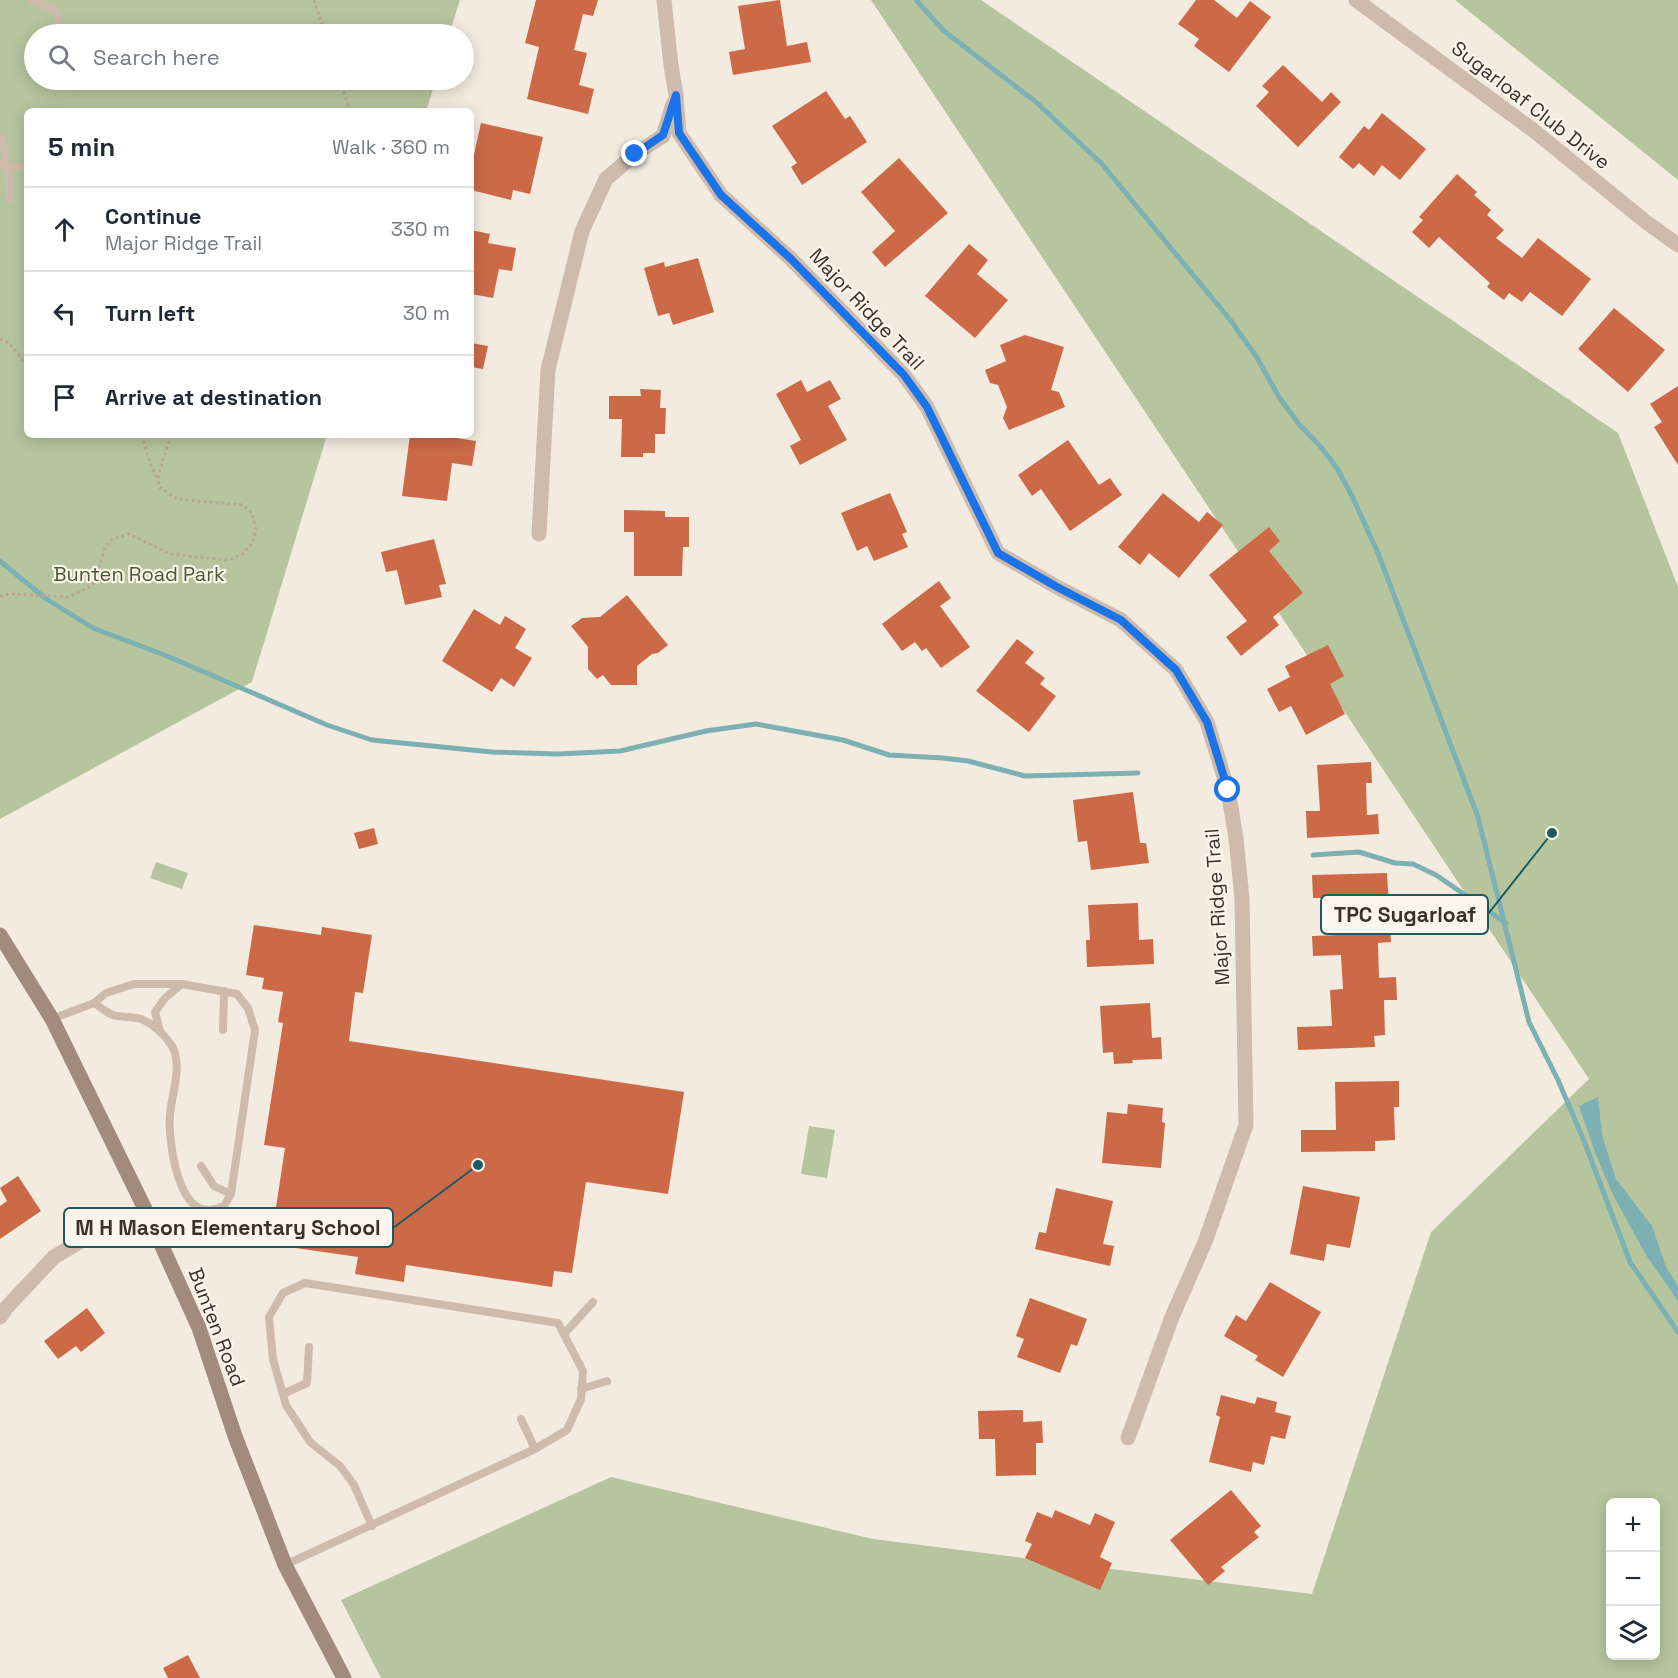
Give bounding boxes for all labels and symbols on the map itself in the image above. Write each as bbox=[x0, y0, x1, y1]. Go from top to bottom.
street label: Sugarloaf Club Drive bbox=[1446, 35, 1616, 175]
route end bbox=[621, 140, 647, 166]
street label: Major Ridge Trail bbox=[804, 243, 930, 375]
park label: Bunten Road Park bbox=[53, 561, 225, 587]
route start bbox=[1214, 776, 1240, 802]
street label: Major Ridge Trail bbox=[1199, 828, 1235, 986]
callout: TPC Sugarloaf bbox=[1321, 895, 1488, 934]
text: TPC Sugarloaf bbox=[1334, 901, 1476, 928]
callout: M H Mason Elementary School bbox=[64, 1208, 393, 1247]
text: M H Mason Elementary School bbox=[75, 1214, 381, 1241]
street label: Bunten Road bbox=[183, 1264, 251, 1390]

